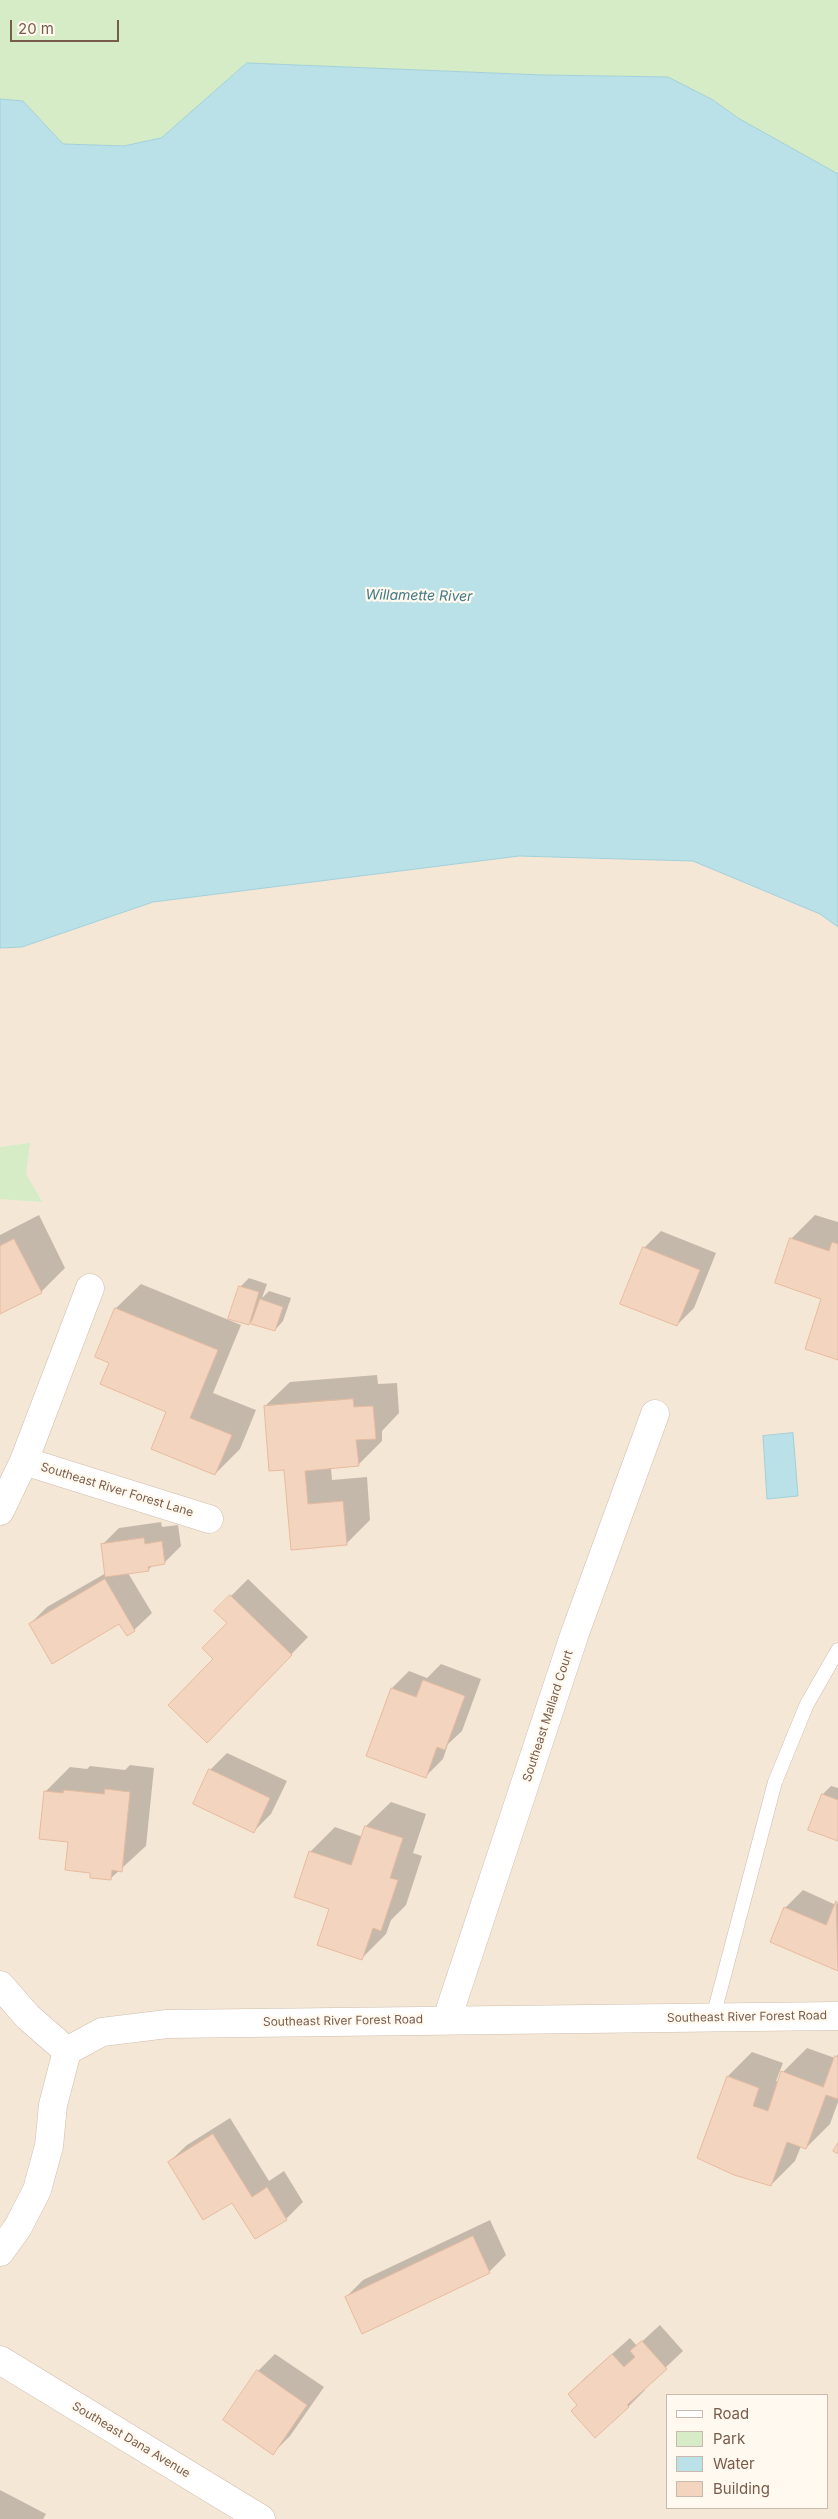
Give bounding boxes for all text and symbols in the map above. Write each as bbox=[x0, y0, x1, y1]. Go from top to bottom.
scale bar bbox=[12, 10, 121, 42]
text: 20 m bbox=[18, 19, 54, 38]
water label: Willamette River bbox=[365, 587, 473, 605]
street label: Southeast River Forest Lane bbox=[39, 1460, 195, 1520]
street label: Southeast Mallard Court bbox=[520, 1648, 576, 1784]
street label: Southeast River Forest Road bbox=[667, 2008, 827, 2026]
street label: Southeast River Forest Road bbox=[263, 2012, 423, 2030]
legend bbox=[666, 2394, 828, 2509]
street label: Southeast Dana Avenue bbox=[69, 2399, 193, 2481]
text: Road bbox=[713, 2404, 749, 2423]
text: Park bbox=[713, 2429, 745, 2448]
text: Water bbox=[713, 2454, 755, 2473]
text: Building bbox=[713, 2479, 770, 2498]

